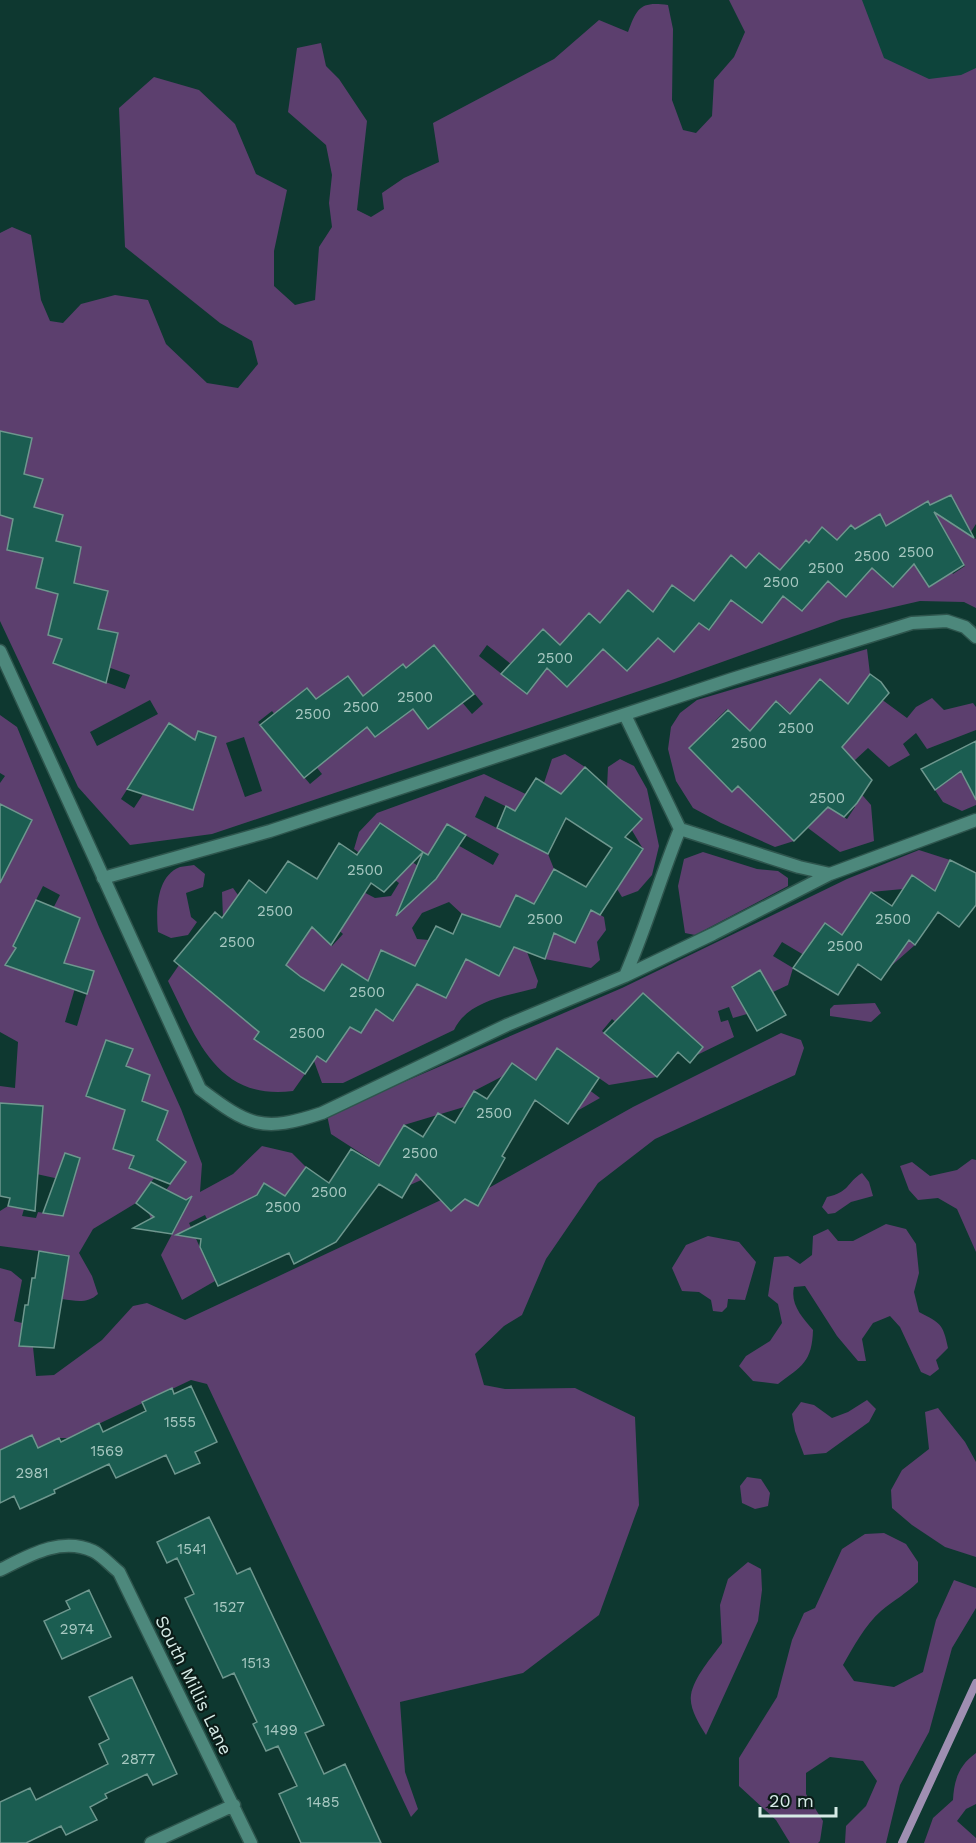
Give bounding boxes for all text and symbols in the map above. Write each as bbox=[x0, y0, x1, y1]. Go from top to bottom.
house number: 2500 bbox=[898, 543, 934, 561]
house number: 2500 bbox=[854, 547, 890, 565]
house number: 2500 bbox=[808, 559, 844, 577]
house number: 2500 bbox=[763, 573, 799, 591]
house number: 2500 bbox=[537, 649, 573, 667]
house number: 2500 bbox=[397, 688, 433, 706]
house number: 2500 bbox=[343, 698, 379, 716]
house number: 2500 bbox=[295, 705, 331, 723]
house number: 2500 bbox=[778, 719, 814, 737]
house number: 2500 bbox=[731, 734, 767, 752]
house number: 2500 bbox=[809, 789, 845, 807]
house number: 2500 bbox=[347, 861, 383, 879]
house number: 2500 bbox=[257, 902, 293, 920]
house number: 2500 bbox=[527, 910, 563, 928]
house number: 2500 bbox=[875, 910, 911, 928]
house number: 2500 bbox=[219, 933, 255, 951]
house number: 2500 bbox=[827, 937, 863, 955]
house number: 2500 bbox=[349, 983, 385, 1001]
house number: 2500 bbox=[289, 1024, 325, 1042]
house number: 2500 bbox=[476, 1104, 512, 1122]
house number: 2500 bbox=[402, 1144, 438, 1162]
house number: 2500 bbox=[311, 1183, 347, 1201]
house number: 2500 bbox=[265, 1198, 301, 1216]
house number: 1555 bbox=[164, 1413, 196, 1431]
house number: 1569 bbox=[91, 1442, 123, 1460]
house number: 2981 bbox=[15, 1464, 49, 1482]
house number: 1541 bbox=[177, 1540, 207, 1558]
house number: 1527 bbox=[213, 1598, 245, 1616]
street label: South Millis Lane bbox=[151, 1612, 237, 1758]
house number: 2974 bbox=[60, 1620, 94, 1638]
house number: 1513 bbox=[241, 1654, 271, 1672]
house number: 1499 bbox=[264, 1721, 298, 1739]
house number: 2877 bbox=[121, 1750, 155, 1768]
scale bar bbox=[760, 1780, 836, 1818]
text: 20 m bbox=[769, 1790, 814, 1811]
house number: 1485 bbox=[307, 1793, 340, 1811]

